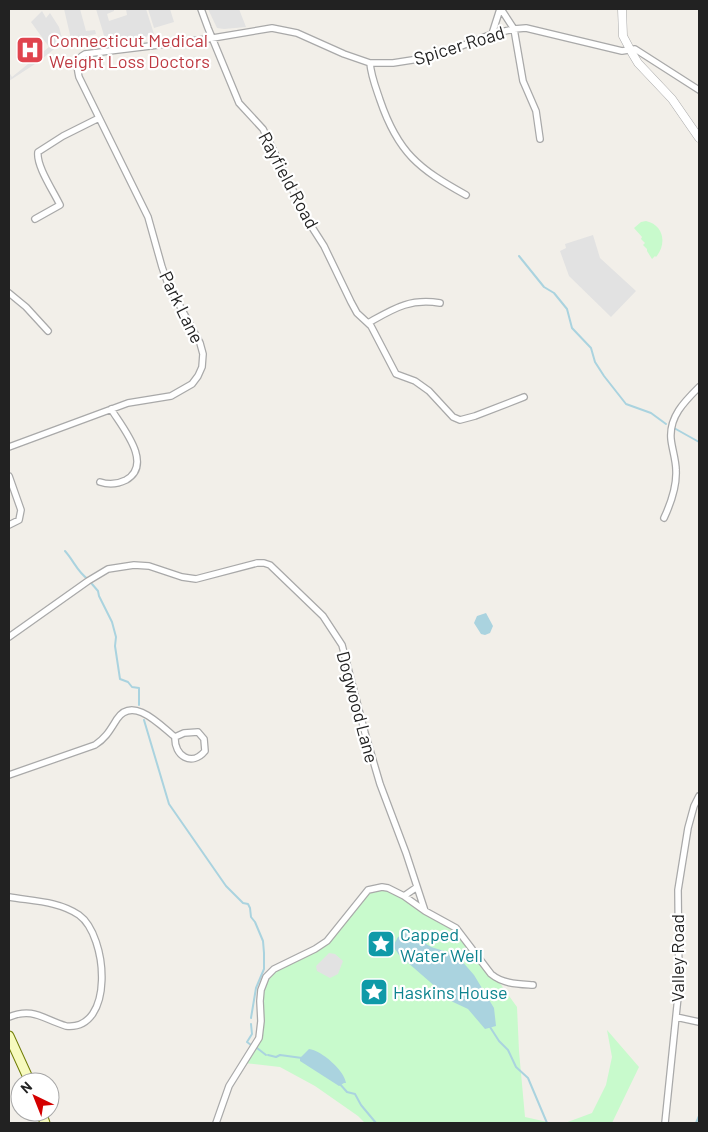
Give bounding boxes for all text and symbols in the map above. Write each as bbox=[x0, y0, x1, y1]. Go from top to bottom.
street label: Spicer Road bbox=[411, 21, 507, 69]
place label: Connecticut Medical Weight Loss Doctors bbox=[49, 29, 210, 72]
hospital icon: Connecticut Medical Weight Loss Doctors bbox=[15, 35, 45, 65]
street label: Rayfield Road bbox=[254, 128, 324, 232]
street label: Park Lane bbox=[155, 267, 209, 347]
street label: Dogwood Lane bbox=[333, 649, 383, 765]
street label: Valley Road bbox=[666, 914, 688, 1002]
place label: Capped Water Well bbox=[400, 923, 483, 966]
place icon: Capped Water Well bbox=[366, 929, 396, 959]
place icon: Haskins House bbox=[359, 977, 389, 1007]
place label: Haskins House bbox=[393, 981, 508, 1003]
north arrow bbox=[10, 1072, 60, 1122]
text: N bbox=[17, 1078, 35, 1097]

